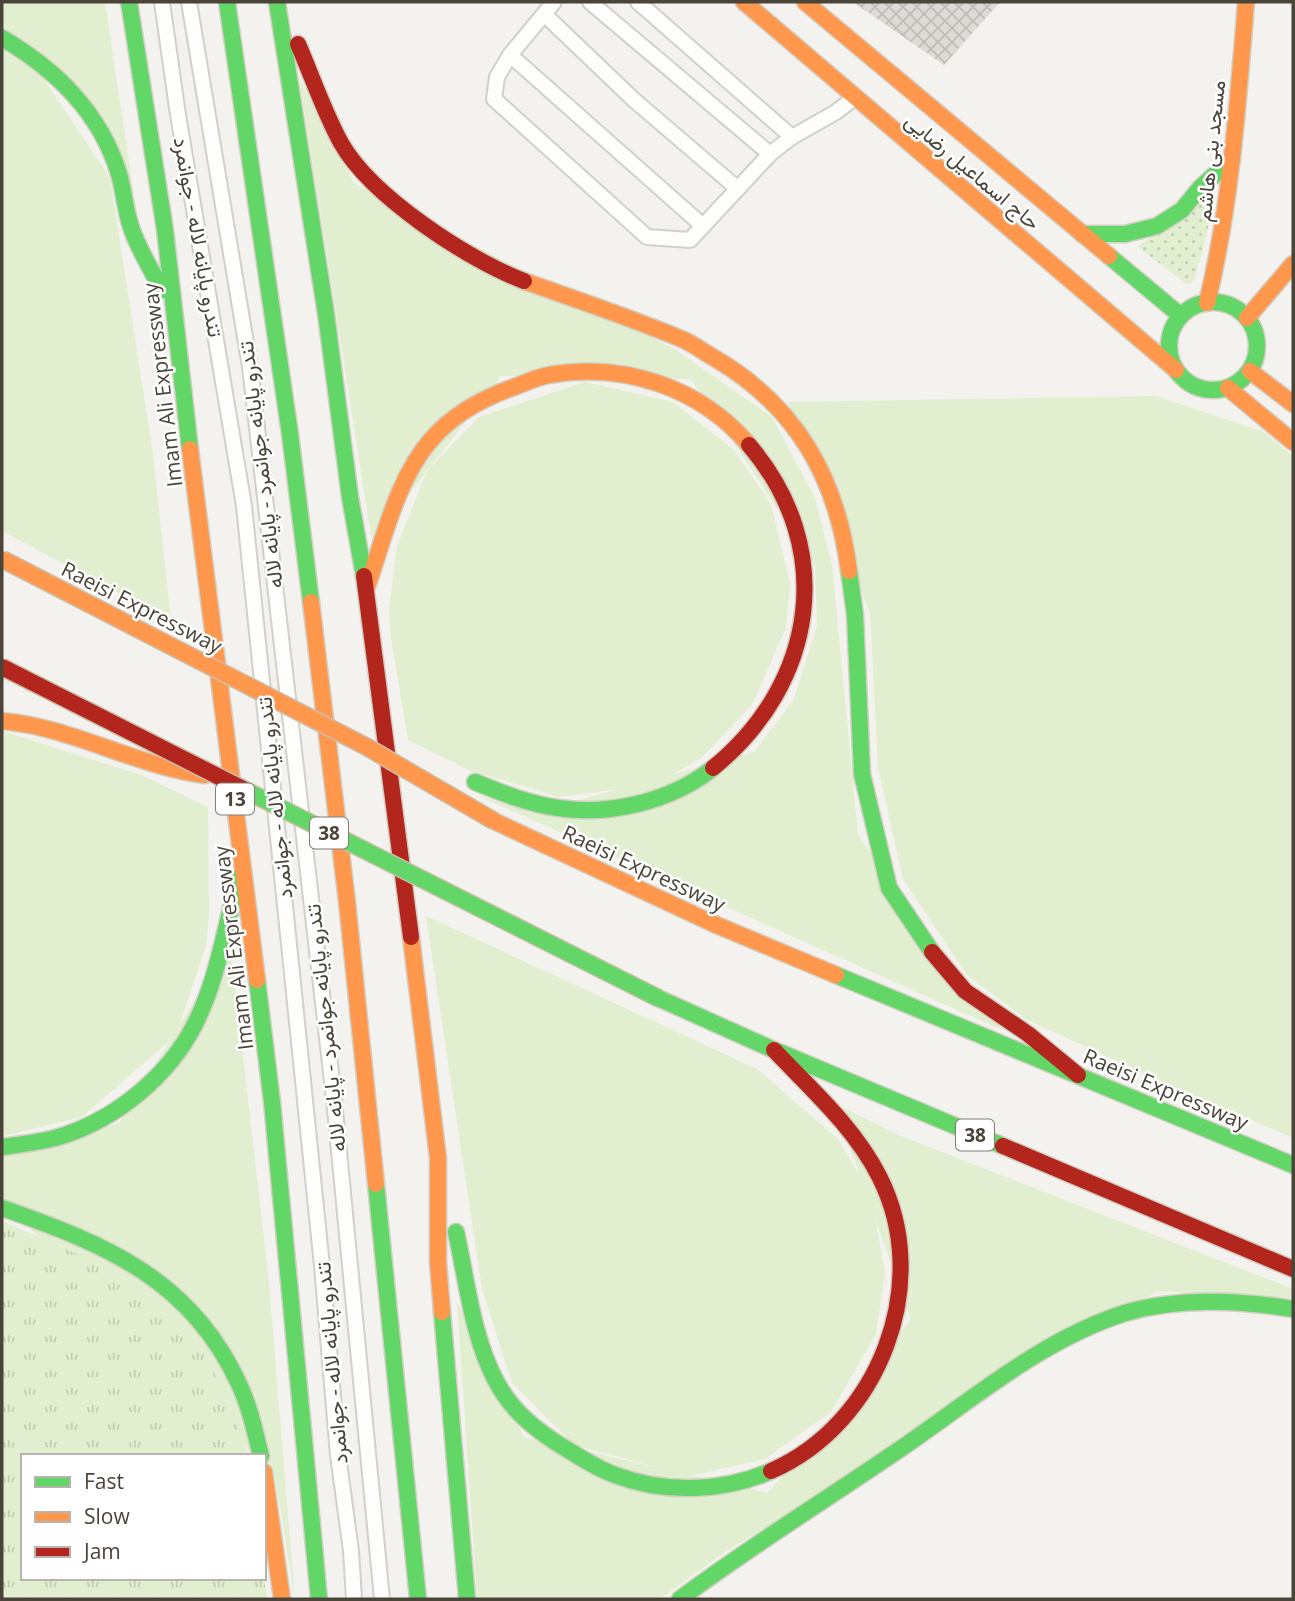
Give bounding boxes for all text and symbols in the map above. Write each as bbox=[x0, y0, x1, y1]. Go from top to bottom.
street label: مسجد بنی هاشم bbox=[1189, 79, 1232, 223]
street label: حاج اسماعیل رضایی bbox=[899, 106, 1047, 237]
street label: تندرو پایانه لاله - جوانمرد bbox=[167, 135, 230, 339]
street label: Imam Ali Expressway bbox=[136, 281, 188, 489]
street label: تندرو پایانه جوانمرد - پایانه لاله bbox=[231, 340, 290, 590]
street label: Raeisi Expressway bbox=[57, 554, 228, 660]
street label: تندرو پایانه لاله - جوانمرد bbox=[249, 696, 300, 900]
road number: 13 bbox=[216, 784, 254, 814]
road number: 38 bbox=[310, 818, 348, 848]
street label: Raeisi Expressway bbox=[558, 818, 730, 918]
street label: Imam Ali Expressway bbox=[207, 844, 259, 1052]
street label: تندرو پایانه جوانمرد - پایانه لاله bbox=[298, 903, 353, 1153]
street label: Raeisi Expressway bbox=[1079, 1042, 1253, 1137]
road number: 38 bbox=[956, 1120, 994, 1150]
street label: تندرو پایانه لاله - جوانمرد bbox=[308, 1261, 355, 1465]
legend bbox=[21, 1454, 266, 1580]
text: Fast bbox=[84, 1467, 124, 1495]
text: Slow bbox=[84, 1502, 130, 1530]
text: Jam bbox=[82, 1537, 121, 1565]

